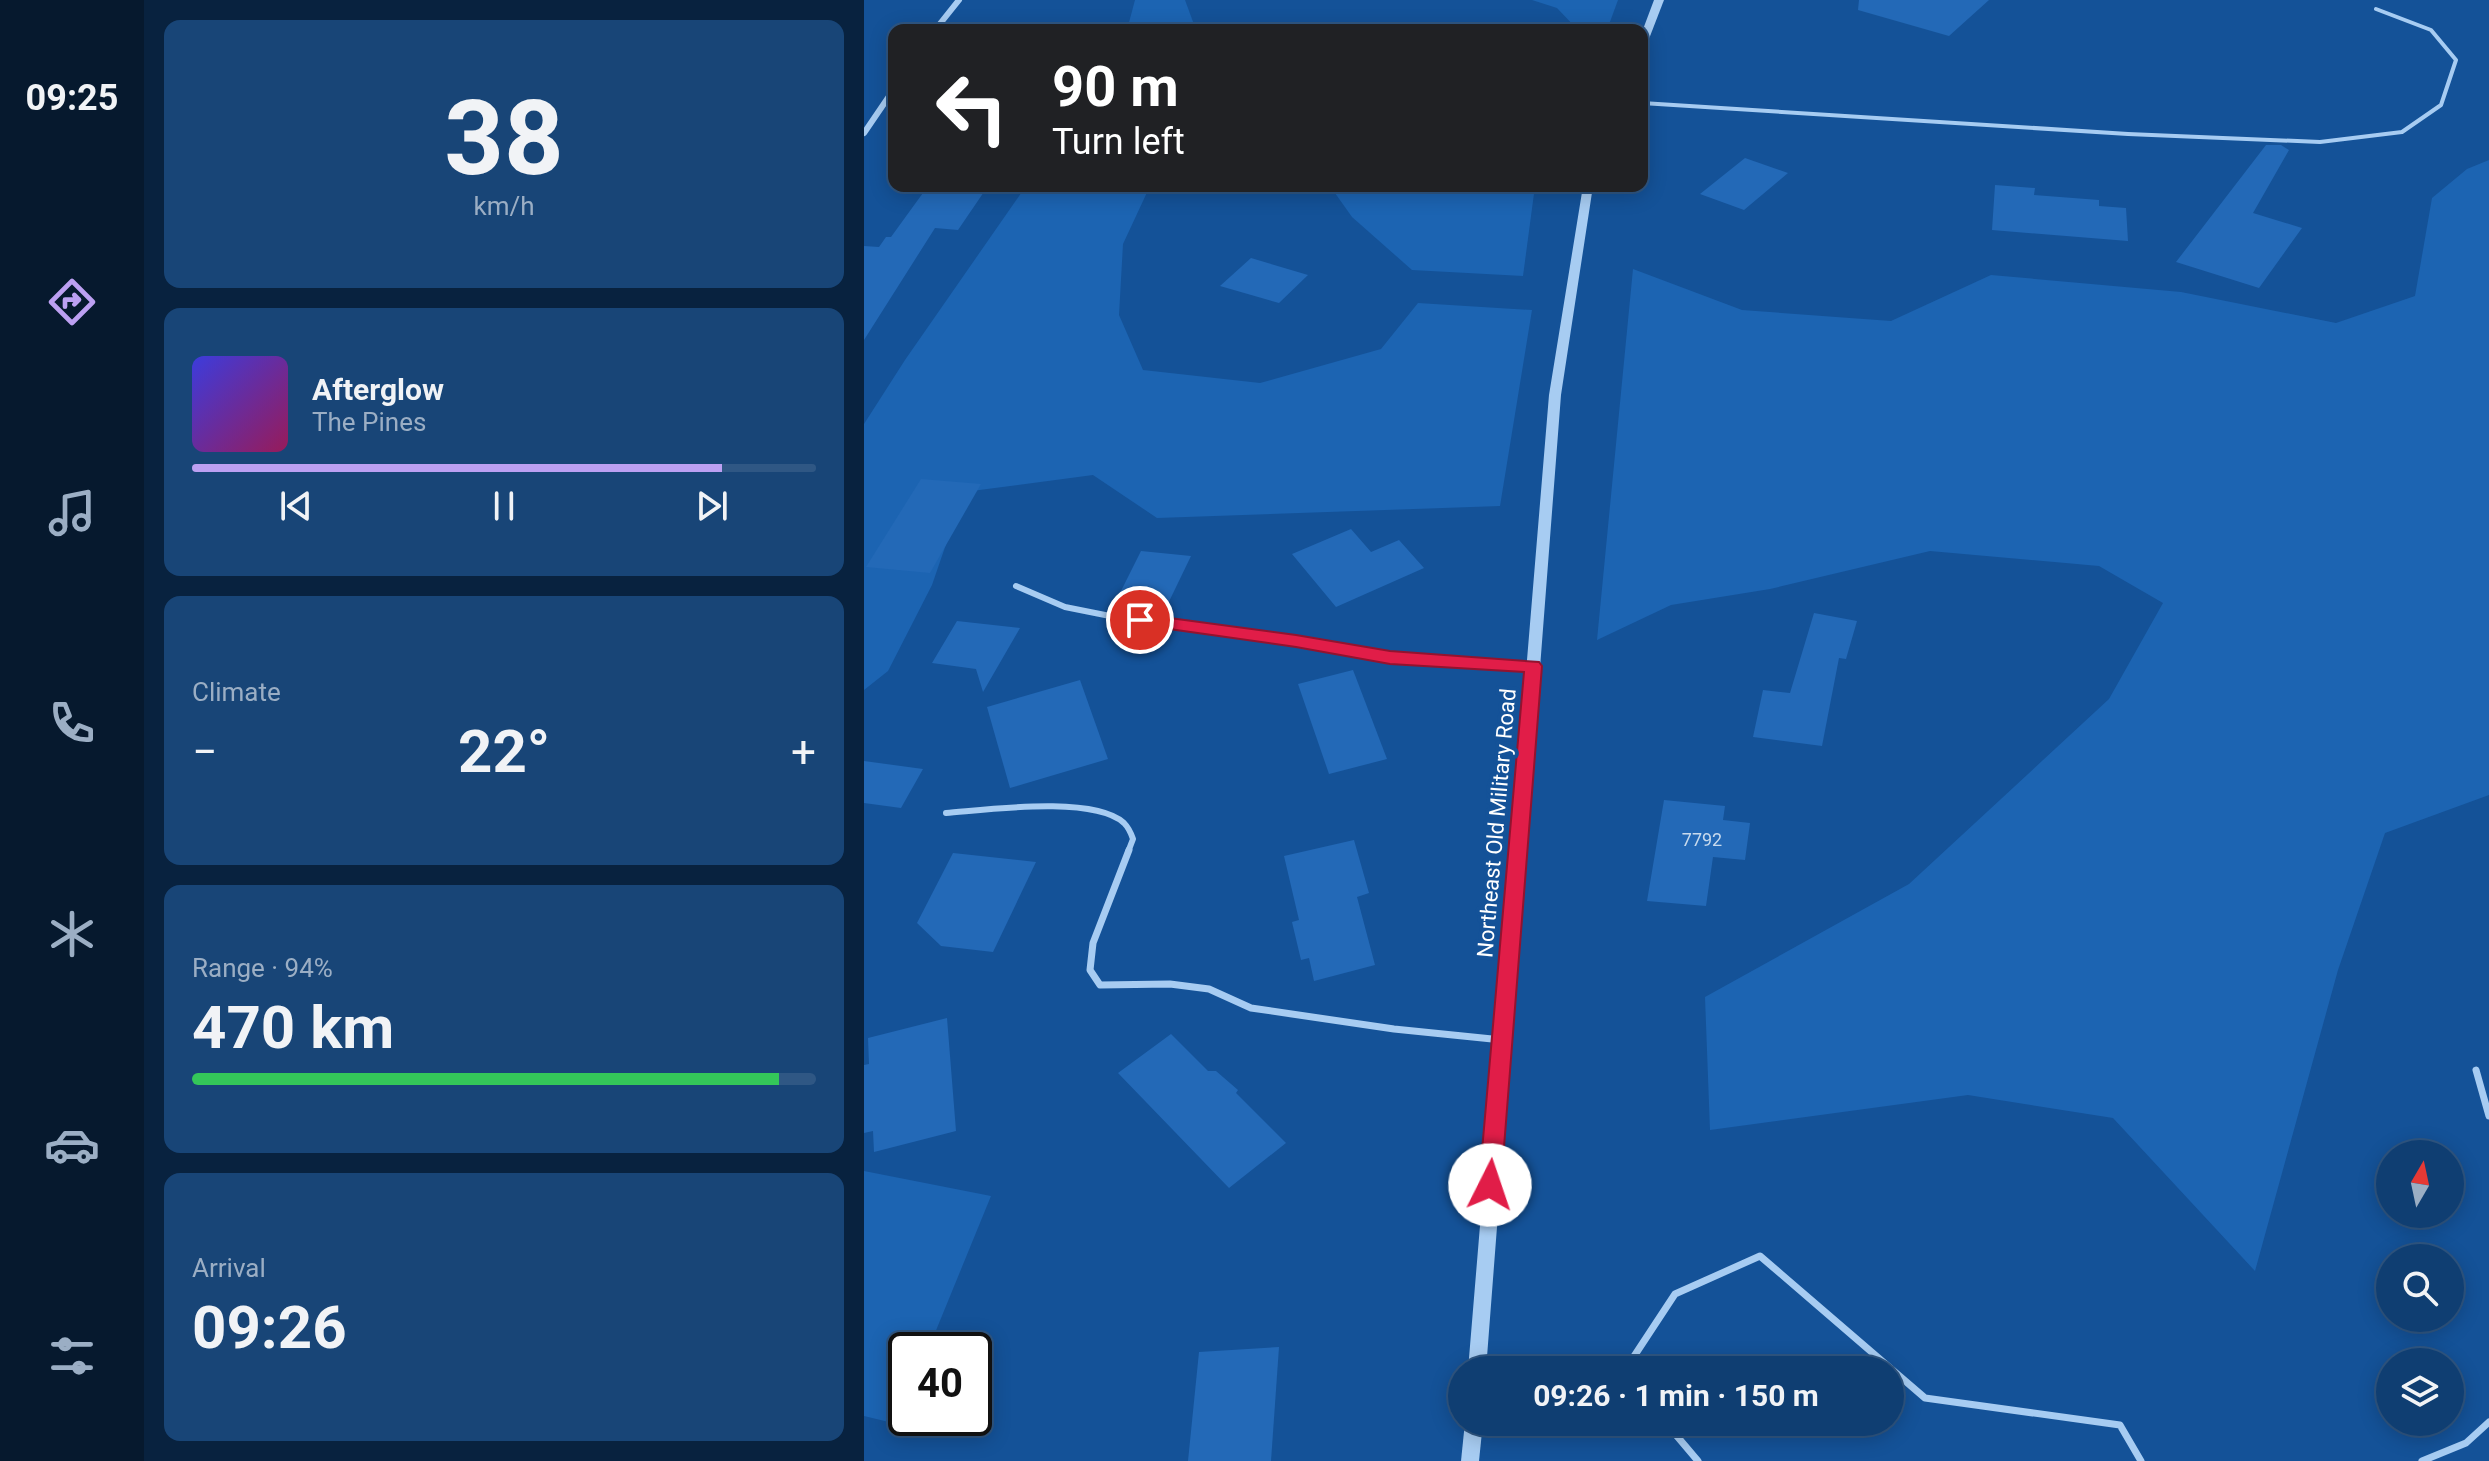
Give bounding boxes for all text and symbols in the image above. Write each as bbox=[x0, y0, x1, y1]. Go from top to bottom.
text: 90 m bbox=[1052, 54, 1179, 120]
icon: left bbox=[920, 56, 1024, 160]
text: 09:25 bbox=[26, 77, 118, 119]
text: 38 bbox=[444, 78, 564, 199]
text: Turn left bbox=[1052, 121, 1185, 163]
text: km/h bbox=[473, 191, 535, 221]
icon: directions bbox=[44, 274, 100, 330]
text: Afterglow bbox=[312, 372, 444, 407]
text: The Pines bbox=[312, 407, 426, 437]
icon: previous bbox=[274, 484, 318, 528]
icon: pause bbox=[482, 484, 526, 528]
icon: next bbox=[690, 484, 734, 528]
icon: music bbox=[44, 485, 100, 541]
pin bbox=[1106, 586, 1174, 654]
icon: arrive bbox=[1118, 598, 1162, 642]
text: Climate bbox=[192, 677, 281, 707]
street label: Northeast Old Military Road bbox=[1472, 687, 1521, 959]
icon: phone bbox=[44, 695, 100, 751]
text: 22° bbox=[458, 716, 550, 787]
text: − bbox=[192, 726, 217, 778]
text: + bbox=[791, 726, 816, 778]
house number: 7792 bbox=[1682, 829, 1722, 850]
icon: climate bbox=[44, 906, 100, 962]
text: Range · 94% bbox=[192, 953, 333, 983]
text: 470 km bbox=[192, 992, 394, 1063]
icon: car bbox=[44, 1117, 100, 1173]
north arrow bbox=[2376, 1140, 2464, 1228]
map controls bbox=[2376, 1140, 2464, 1436]
position arrow bbox=[1448, 1143, 1532, 1227]
button: search bbox=[2376, 1244, 2464, 1332]
text: Arrival bbox=[192, 1253, 266, 1283]
text: 09:26 bbox=[192, 1292, 347, 1363]
icon: filters bbox=[44, 1328, 100, 1384]
speed limit sign: 40 bbox=[888, 1332, 992, 1436]
button: layers bbox=[2376, 1348, 2464, 1436]
text: 09:26 · 1 min · 150 m bbox=[1533, 1378, 1819, 1413]

